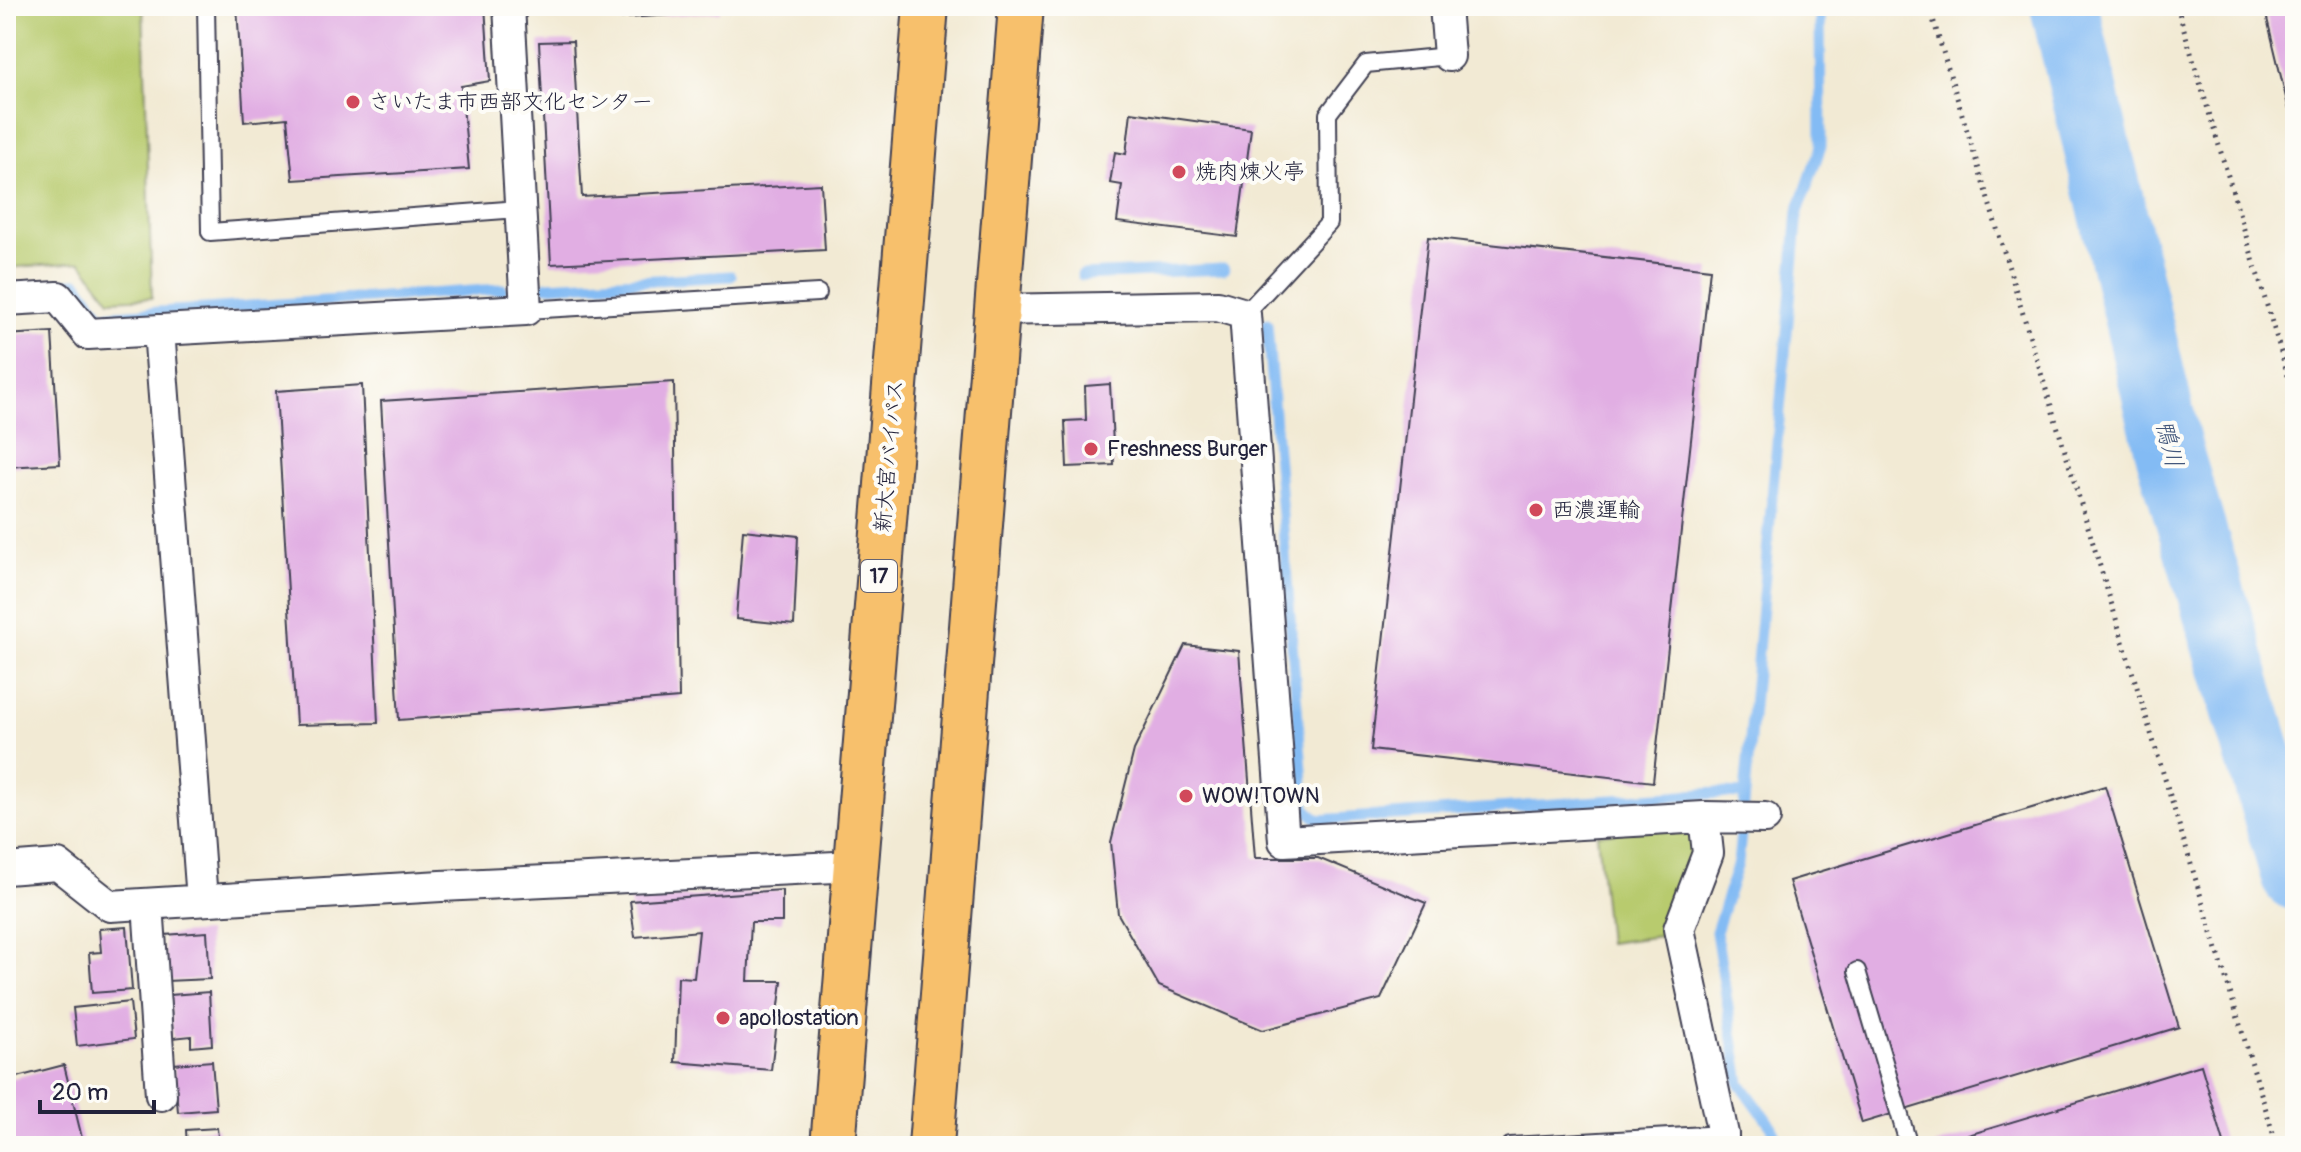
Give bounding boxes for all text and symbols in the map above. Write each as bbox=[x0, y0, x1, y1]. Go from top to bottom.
place label: さいたま市西部文化センター bbox=[369, 88, 653, 116]
marker: さいたま市西部文化センター bbox=[344, 93, 362, 111]
place label: 焼肉煉火亭 bbox=[1195, 158, 1305, 186]
marker: 焼肉煉火亭 bbox=[1170, 163, 1188, 181]
street label: 新大宮バイパス bbox=[868, 378, 910, 534]
water label: 鴨川 bbox=[2149, 417, 2189, 471]
place label: Freshness Burger bbox=[1107, 435, 1268, 463]
marker: Freshness Burger bbox=[1082, 440, 1100, 458]
place label: 西濃運輸 bbox=[1552, 496, 1640, 524]
marker: 西濃運輸 bbox=[1527, 501, 1545, 519]
road number: 17 bbox=[861, 560, 897, 592]
place label: WOW!TOWN bbox=[1202, 782, 1320, 810]
marker: WOW!TOWN bbox=[1177, 787, 1195, 805]
place label: apollostation bbox=[739, 1004, 859, 1032]
marker: apollostation bbox=[714, 1009, 732, 1027]
scale bar bbox=[40, 1064, 154, 1114]
text: 20 m bbox=[52, 1078, 108, 1107]

